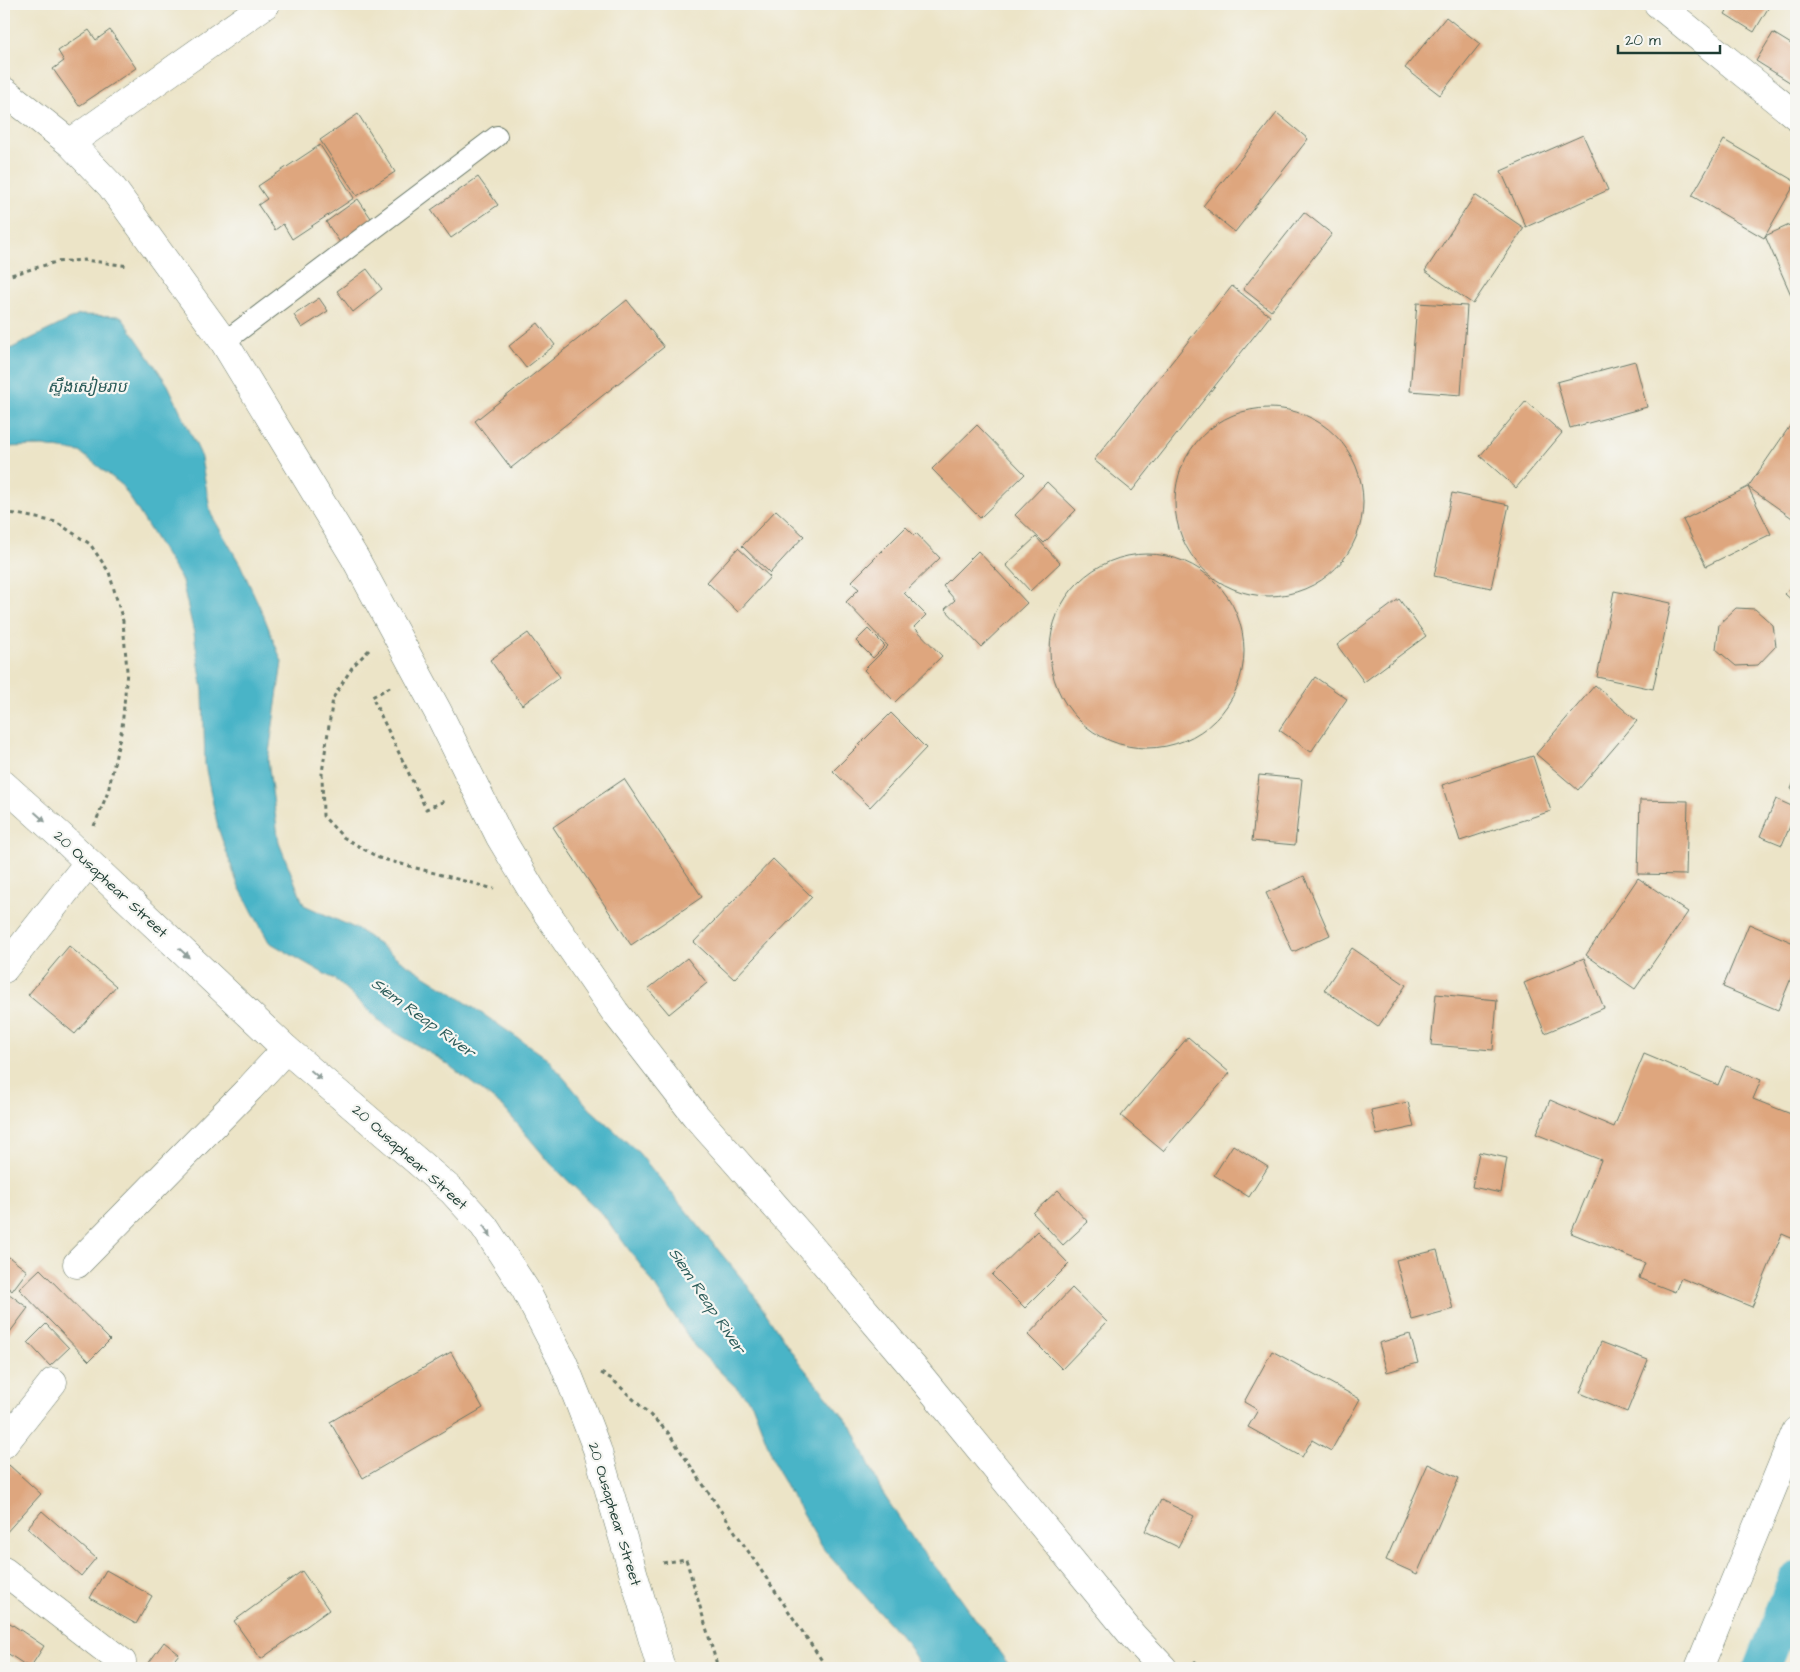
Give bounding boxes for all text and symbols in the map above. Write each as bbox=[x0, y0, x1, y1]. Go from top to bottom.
scale bar bbox=[1618, 22, 1720, 54]
text: 20 m bbox=[1625, 30, 1661, 51]
water label: ស្ទឹងសៀមរាប bbox=[47, 376, 128, 398]
one-way arrow bbox=[34, 811, 46, 823]
street label: 20 Ousaphear Street bbox=[49, 826, 172, 943]
one-way arrow bbox=[177, 947, 189, 959]
water label: Siem Reap River bbox=[367, 973, 482, 1064]
one-way arrow bbox=[310, 1069, 322, 1080]
street label: 20 Ousaphear Street bbox=[347, 1100, 472, 1215]
one-way arrow bbox=[483, 1224, 492, 1238]
water label: Siem Reap River bbox=[664, 1243, 752, 1360]
street label: 20 Ousaphear Street bbox=[583, 1440, 646, 1588]

